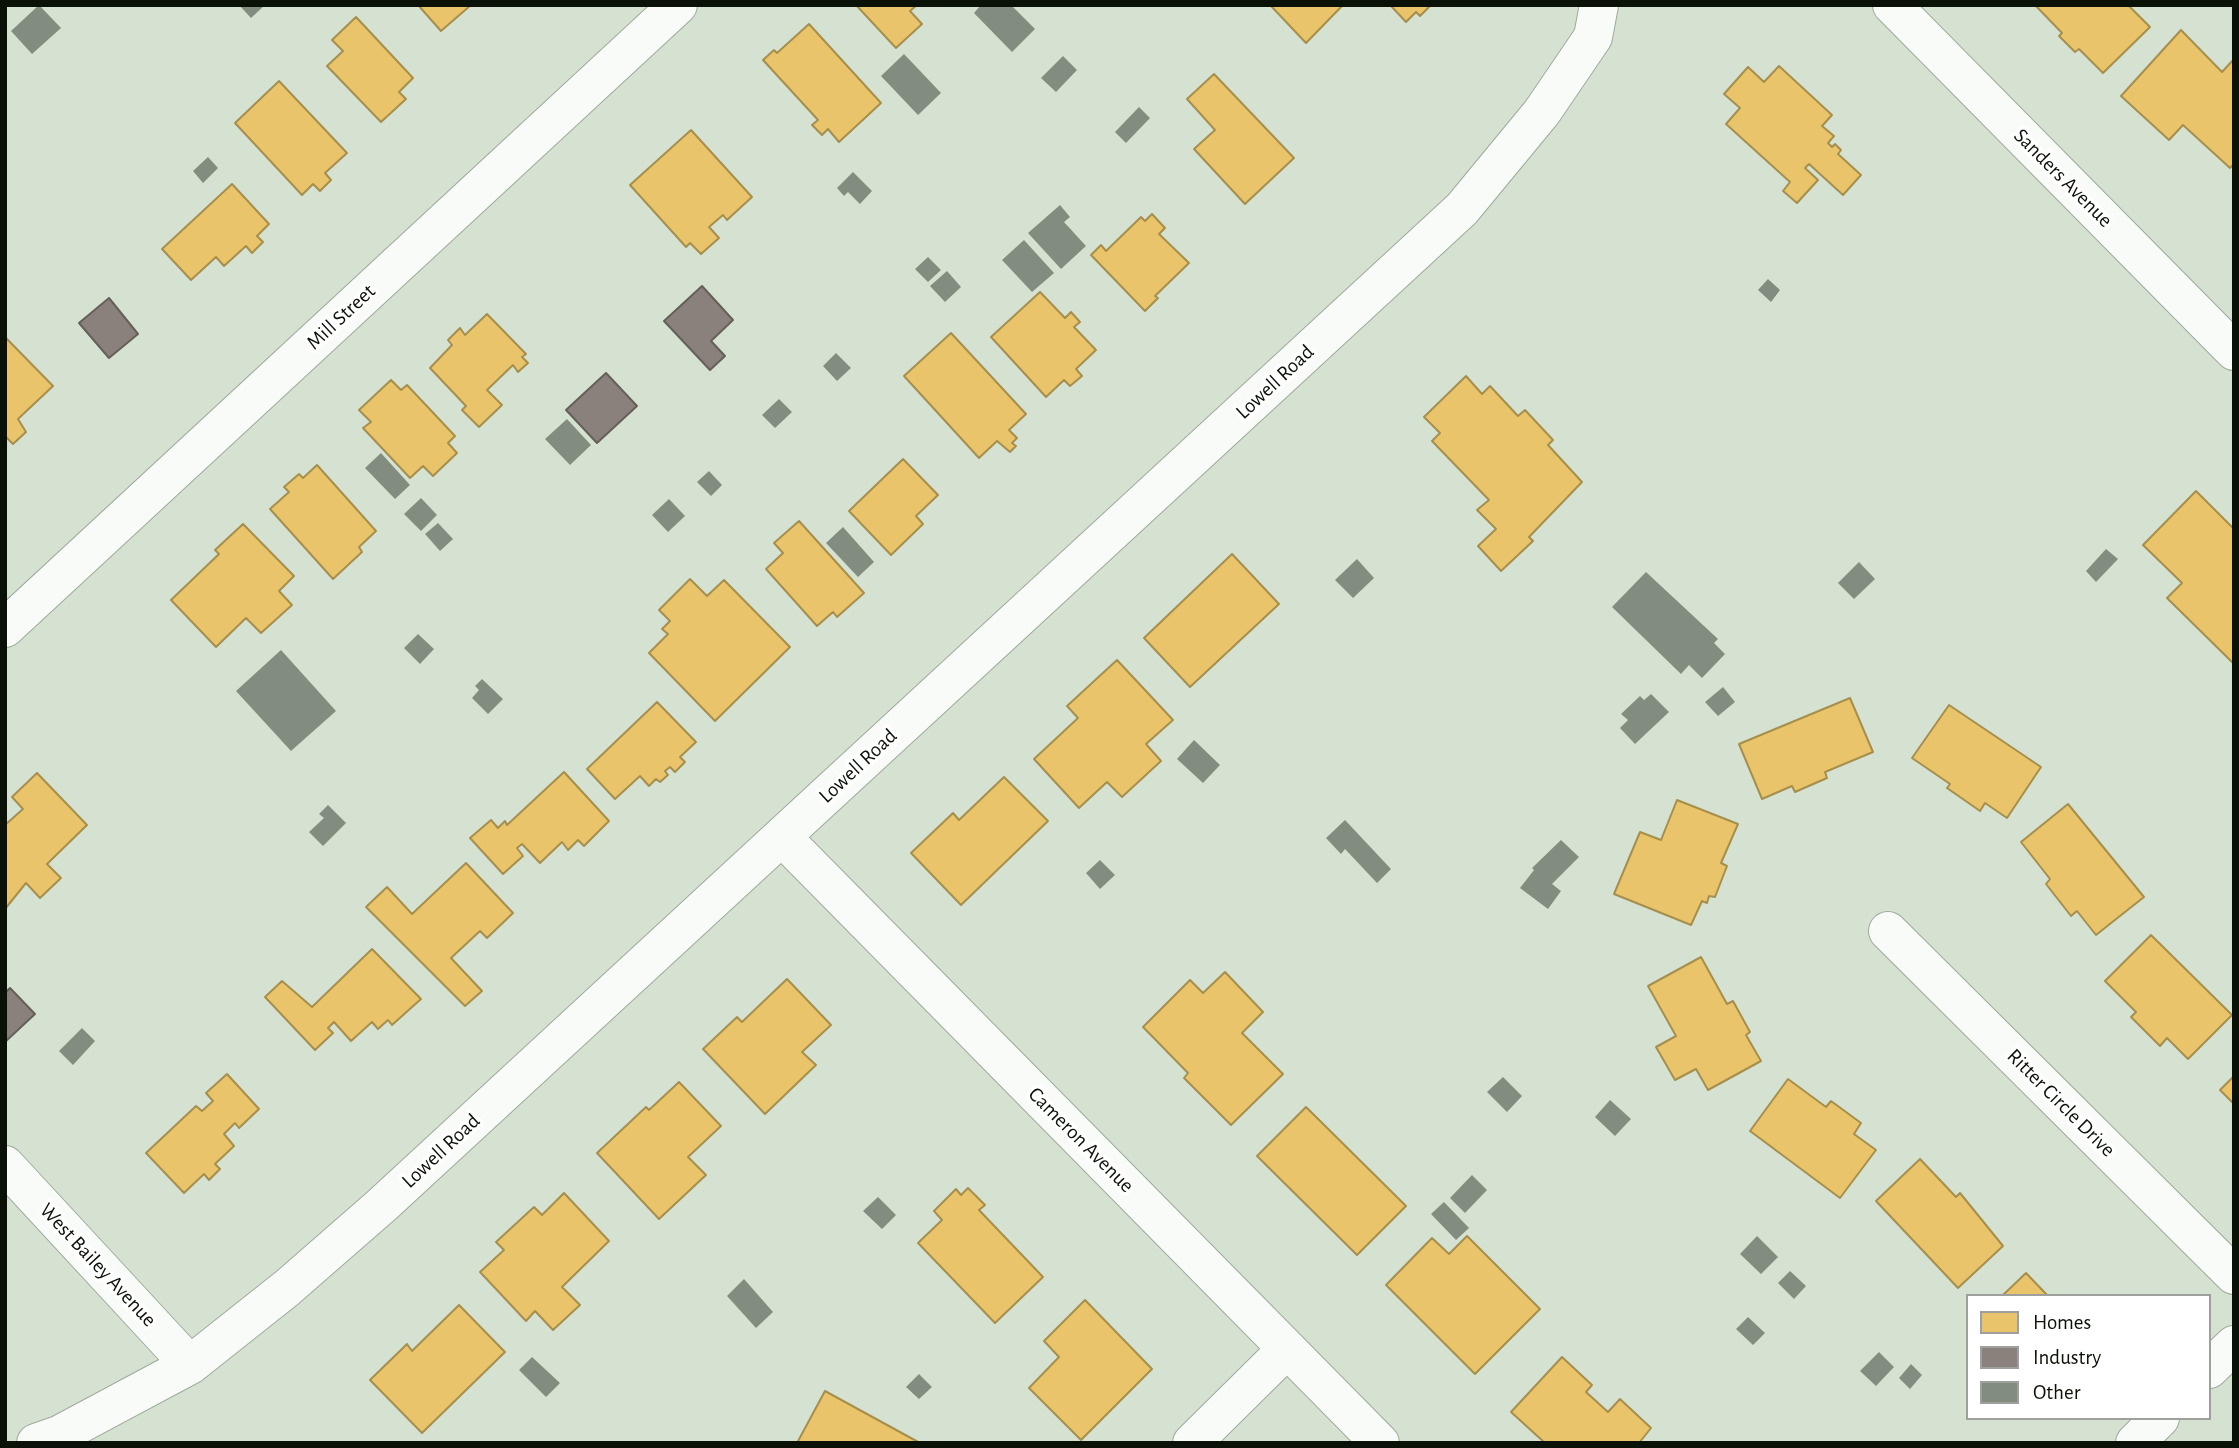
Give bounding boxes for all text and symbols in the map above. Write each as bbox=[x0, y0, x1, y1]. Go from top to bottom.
street label: Sanders Avenue bbox=[2008, 123, 2118, 233]
street label: Mill Street bbox=[301, 279, 381, 355]
street label: Lowell Road bbox=[1231, 340, 1319, 424]
street label: Lowell Road bbox=[814, 724, 902, 808]
street label: Ritter Circle Drive bbox=[2002, 1044, 2120, 1162]
street label: Cameron Avenue bbox=[1023, 1082, 1139, 1198]
street label: Lowell Road bbox=[397, 1109, 485, 1193]
street label: West Bailey Avenue bbox=[34, 1198, 162, 1332]
legend bbox=[1966, 1294, 2211, 1420]
text: Homes bbox=[2033, 1312, 2091, 1333]
text: Industry bbox=[2033, 1347, 2101, 1368]
text: Other bbox=[2033, 1382, 2080, 1403]

